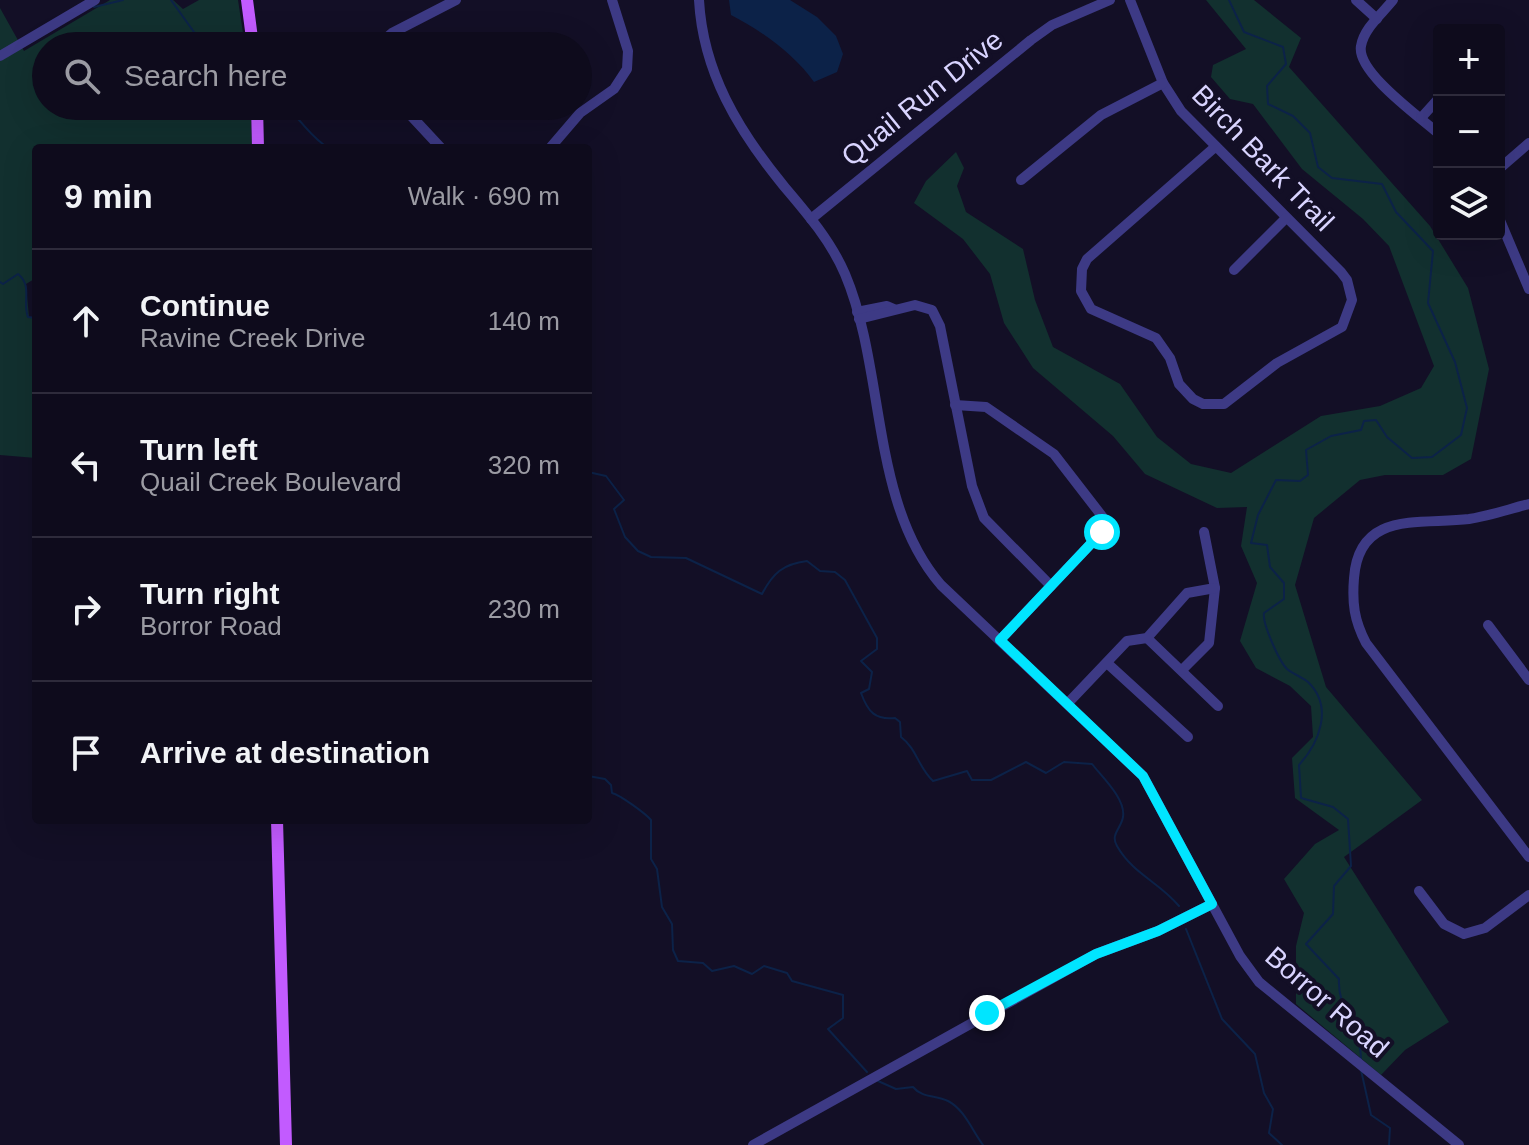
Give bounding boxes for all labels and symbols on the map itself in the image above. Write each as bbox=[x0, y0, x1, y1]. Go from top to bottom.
street label: Quail Run Drive bbox=[835, 24, 1009, 172]
street label: Birch Bark Trail bbox=[1186, 79, 1340, 237]
route start bbox=[1084, 514, 1120, 550]
street label: Borror Road bbox=[1259, 940, 1395, 1064]
route end bbox=[969, 995, 1005, 1031]

